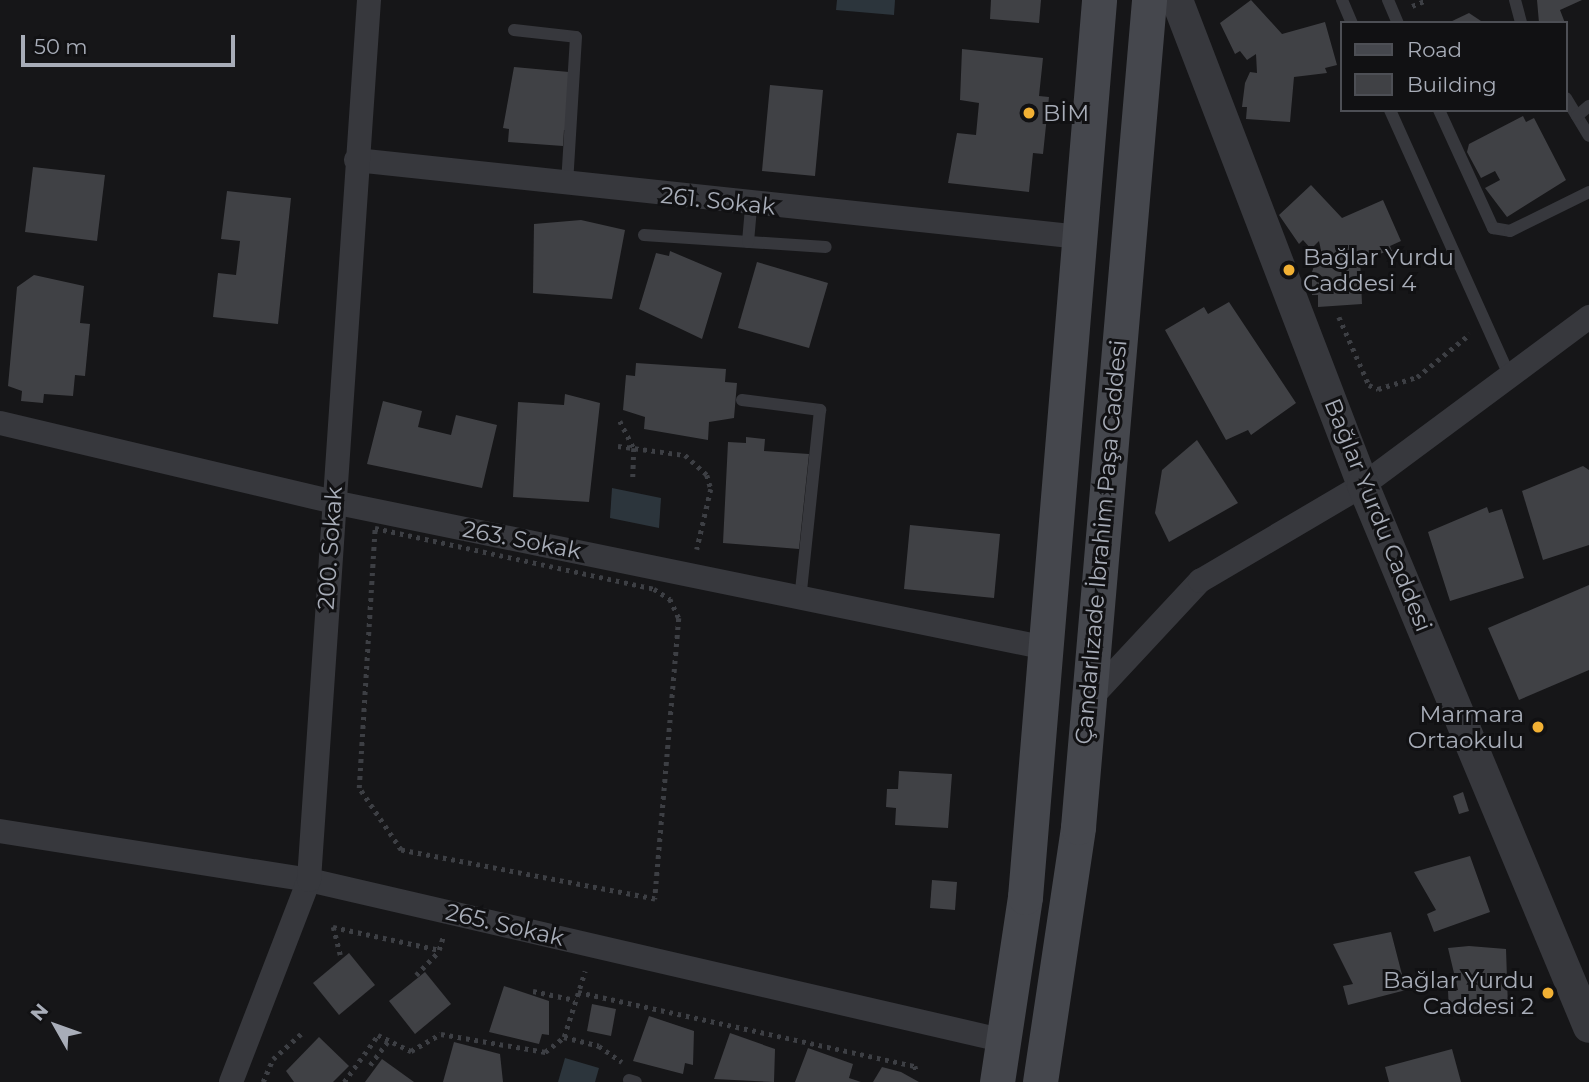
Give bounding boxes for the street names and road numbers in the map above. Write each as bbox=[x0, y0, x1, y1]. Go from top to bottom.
street label: 261. Sokak bbox=[659, 181, 777, 221]
street label: Çandarlızade İbrahim Paşa Caddesi bbox=[1070, 339, 1132, 745]
street label: Bağlar Yurdu Caddesi bbox=[1319, 394, 1437, 636]
street label: 200. Sokak bbox=[312, 485, 348, 611]
street label: 263. Sokak bbox=[460, 515, 584, 565]
street label: 265. Sokak bbox=[443, 898, 567, 952]

